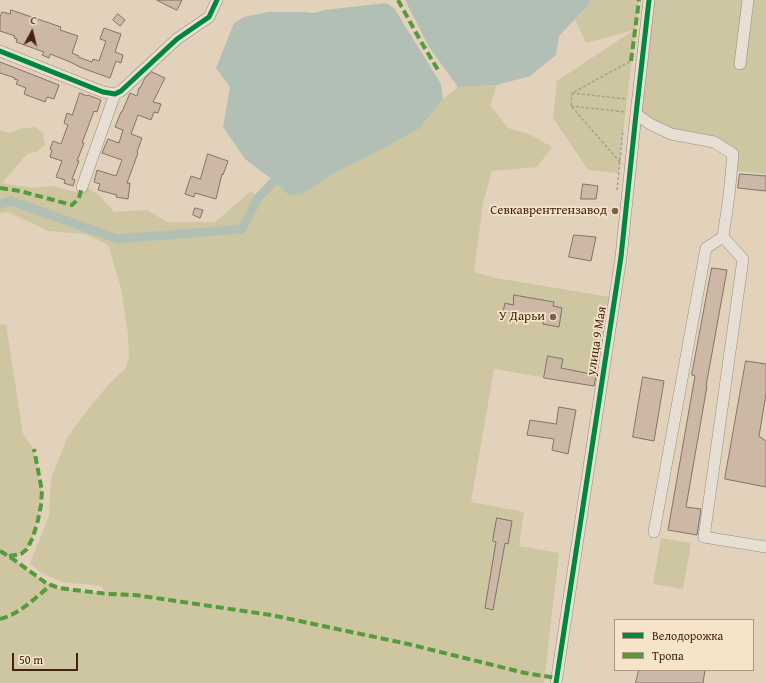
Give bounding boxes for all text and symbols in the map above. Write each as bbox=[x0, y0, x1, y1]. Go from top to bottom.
north arrow bbox=[12, 12, 52, 52]
text: С bbox=[29, 12, 38, 28]
place label: Севкаврентгензавод bbox=[490, 203, 607, 219]
marker: Севкаврентгензавод bbox=[610, 206, 620, 216]
street label: улица 9 Мая bbox=[584, 305, 610, 377]
place label: У Дарьи bbox=[499, 309, 545, 325]
marker: У Дарьи bbox=[548, 312, 558, 322]
legend bbox=[614, 619, 754, 671]
text: Велодорожка bbox=[652, 627, 723, 644]
scale bar bbox=[14, 645, 80, 671]
text: Тропа bbox=[652, 647, 684, 664]
text: 50 m bbox=[19, 651, 43, 668]

